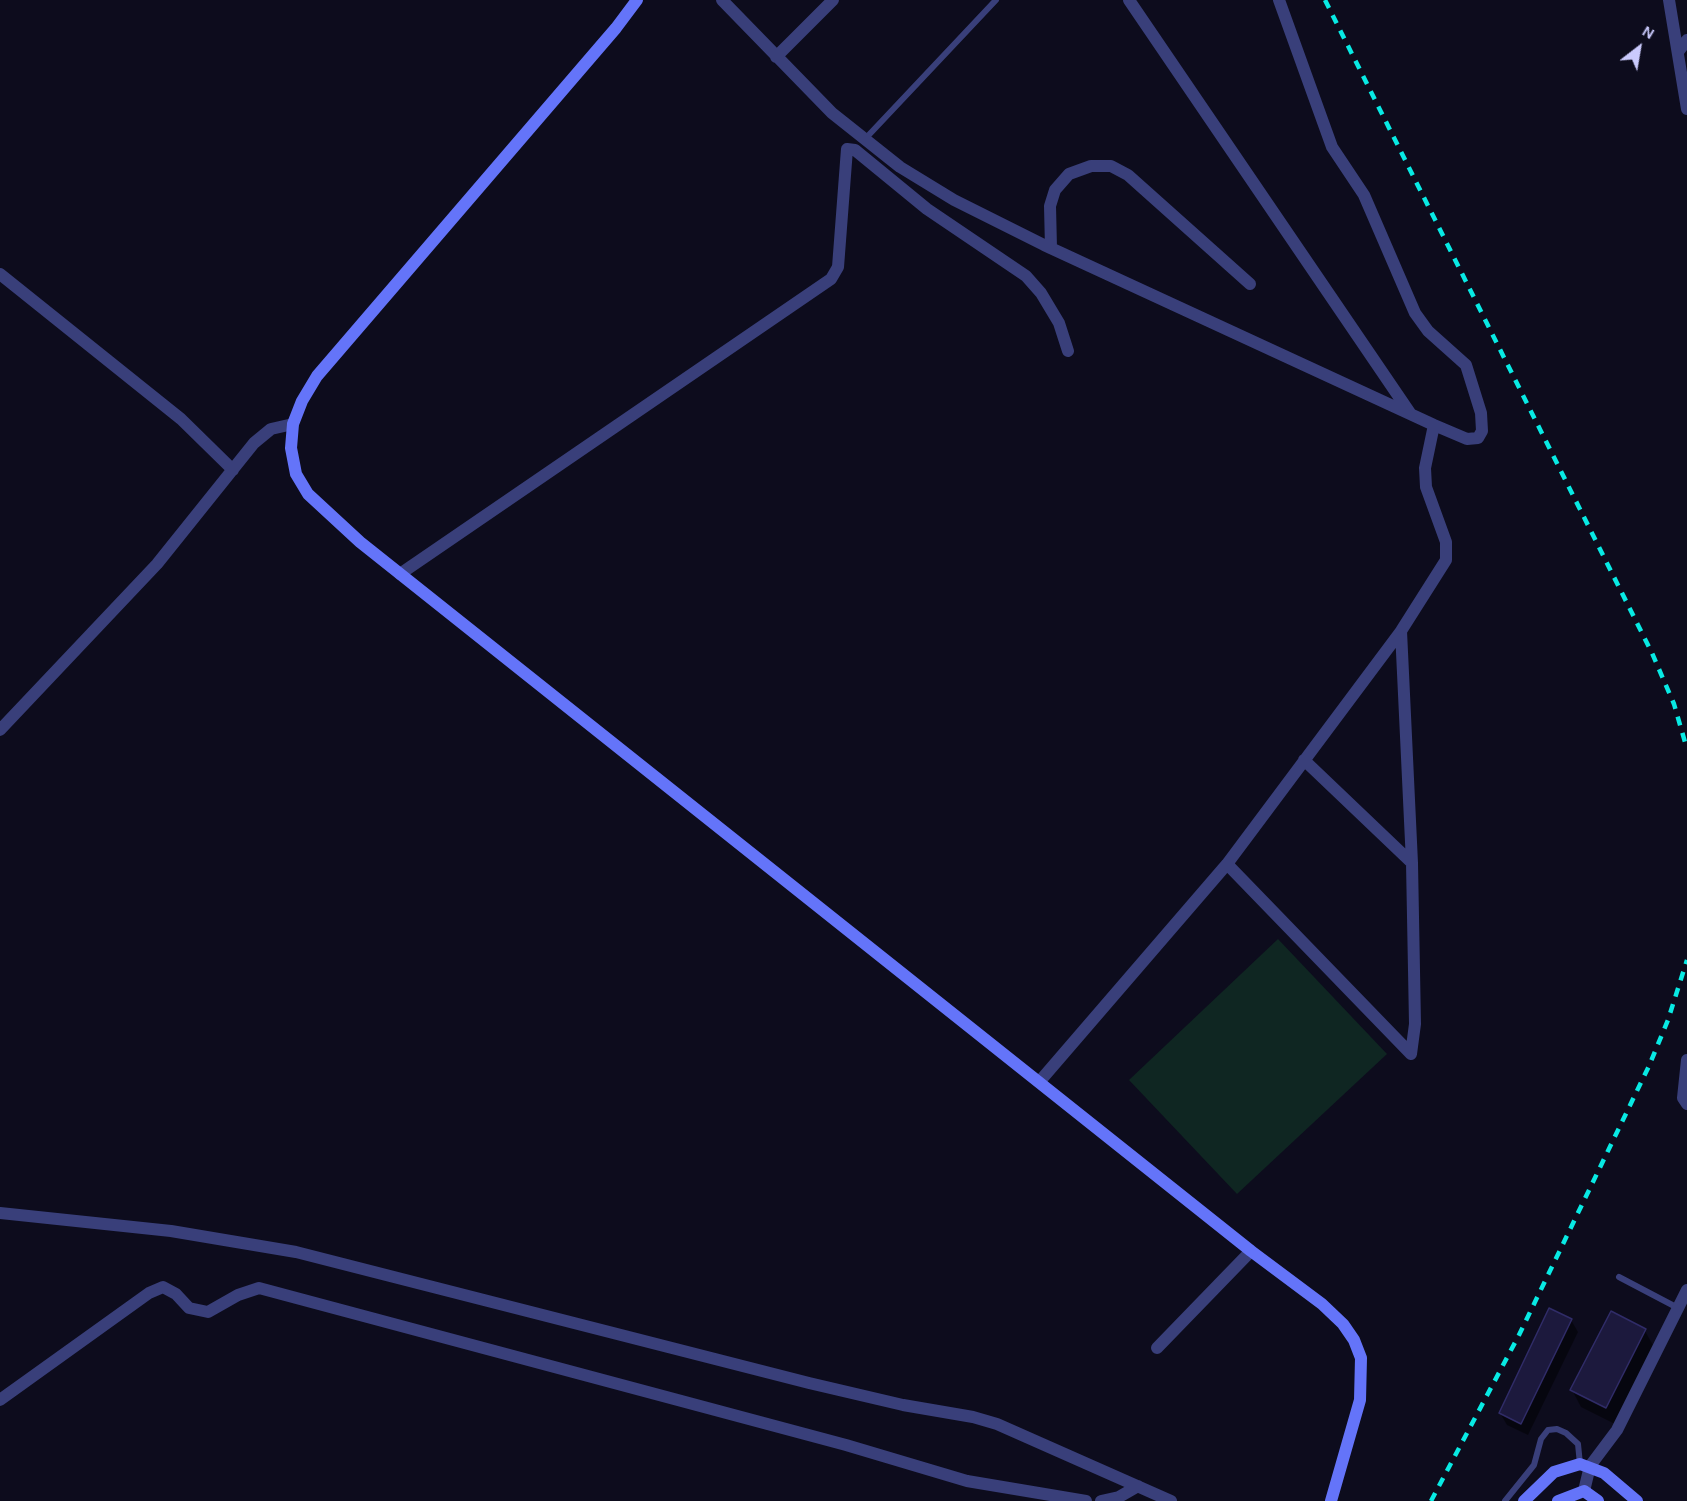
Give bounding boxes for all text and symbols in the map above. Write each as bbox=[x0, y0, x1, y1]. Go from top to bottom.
north arrow bbox=[1609, 18, 1669, 78]
text: N bbox=[1639, 21, 1658, 43]

